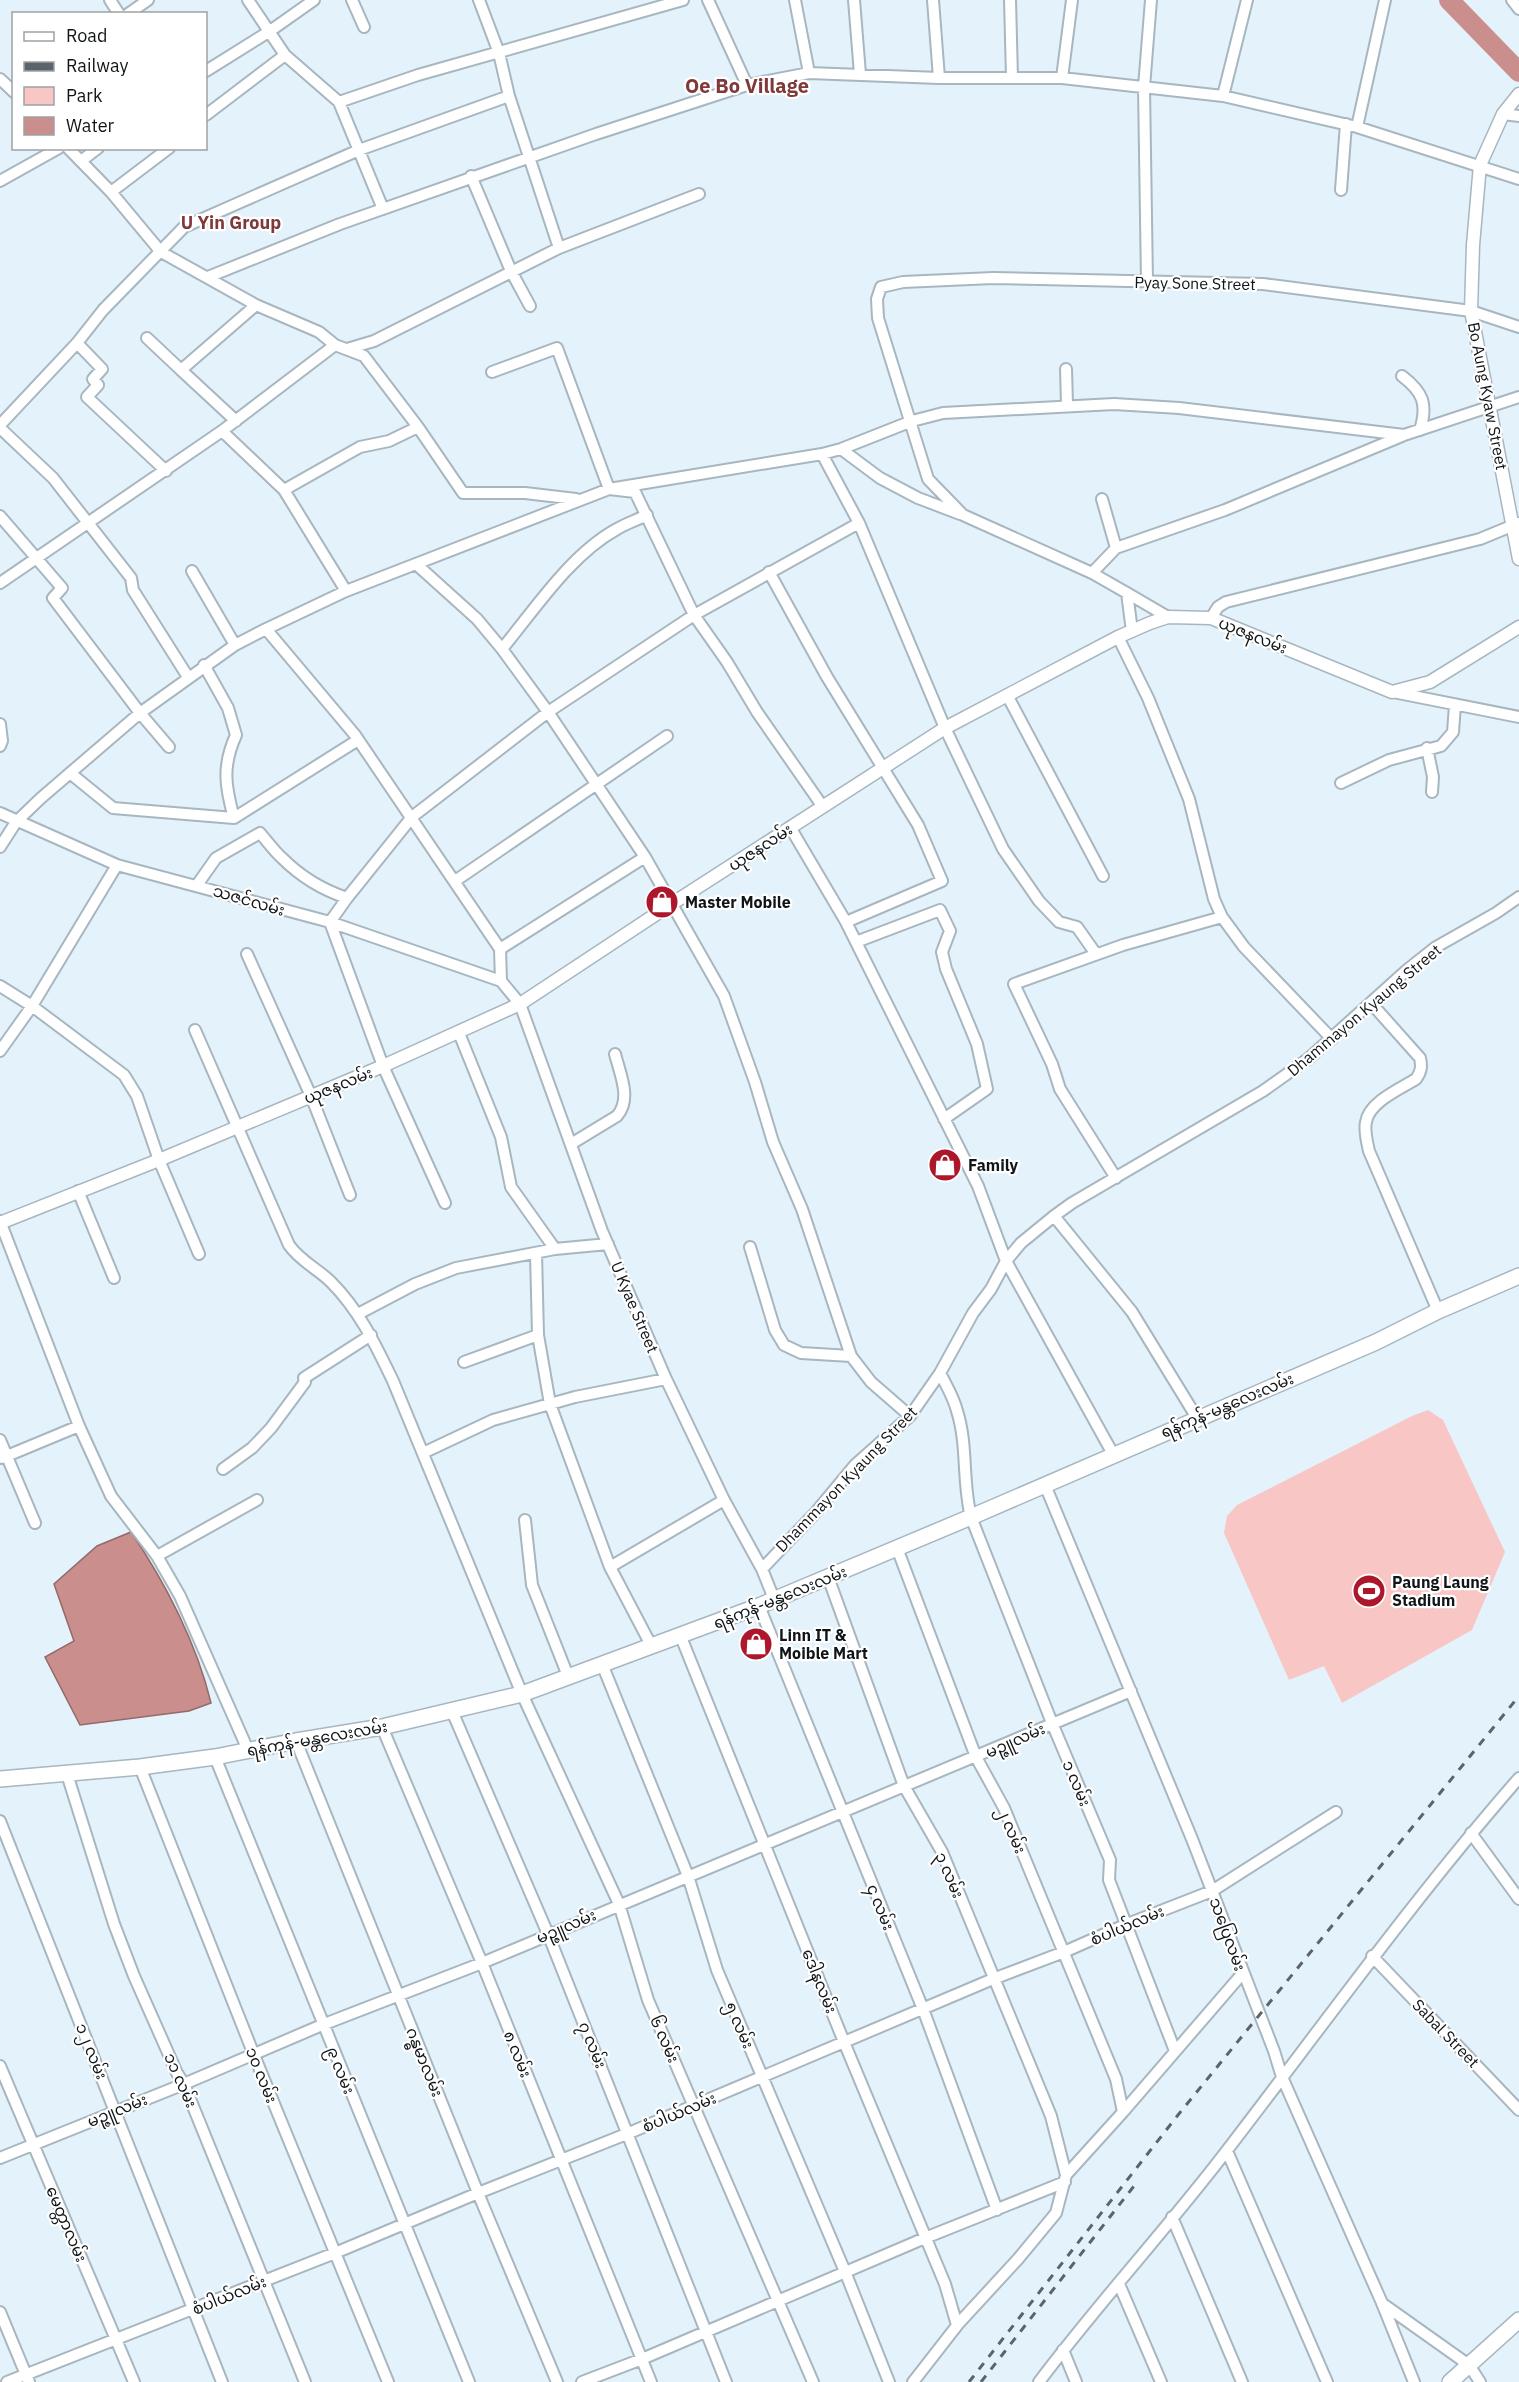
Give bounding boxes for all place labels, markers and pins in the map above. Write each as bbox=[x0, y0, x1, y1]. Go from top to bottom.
shop icon: Master Mobile bbox=[644, 884, 680, 920]
place label: Master Mobile bbox=[685, 892, 791, 912]
shop icon: Family bbox=[927, 1147, 963, 1183]
place label: Family bbox=[968, 1155, 1018, 1175]
place label: Paung Laung Stadium bbox=[1392, 1572, 1489, 1610]
sports icon: Paung Laung Stadium bbox=[1351, 1573, 1387, 1609]
place label: Linn IT & Moible Mart bbox=[779, 1625, 868, 1663]
shop icon: Linn IT & Moible Mart bbox=[738, 1626, 774, 1662]

